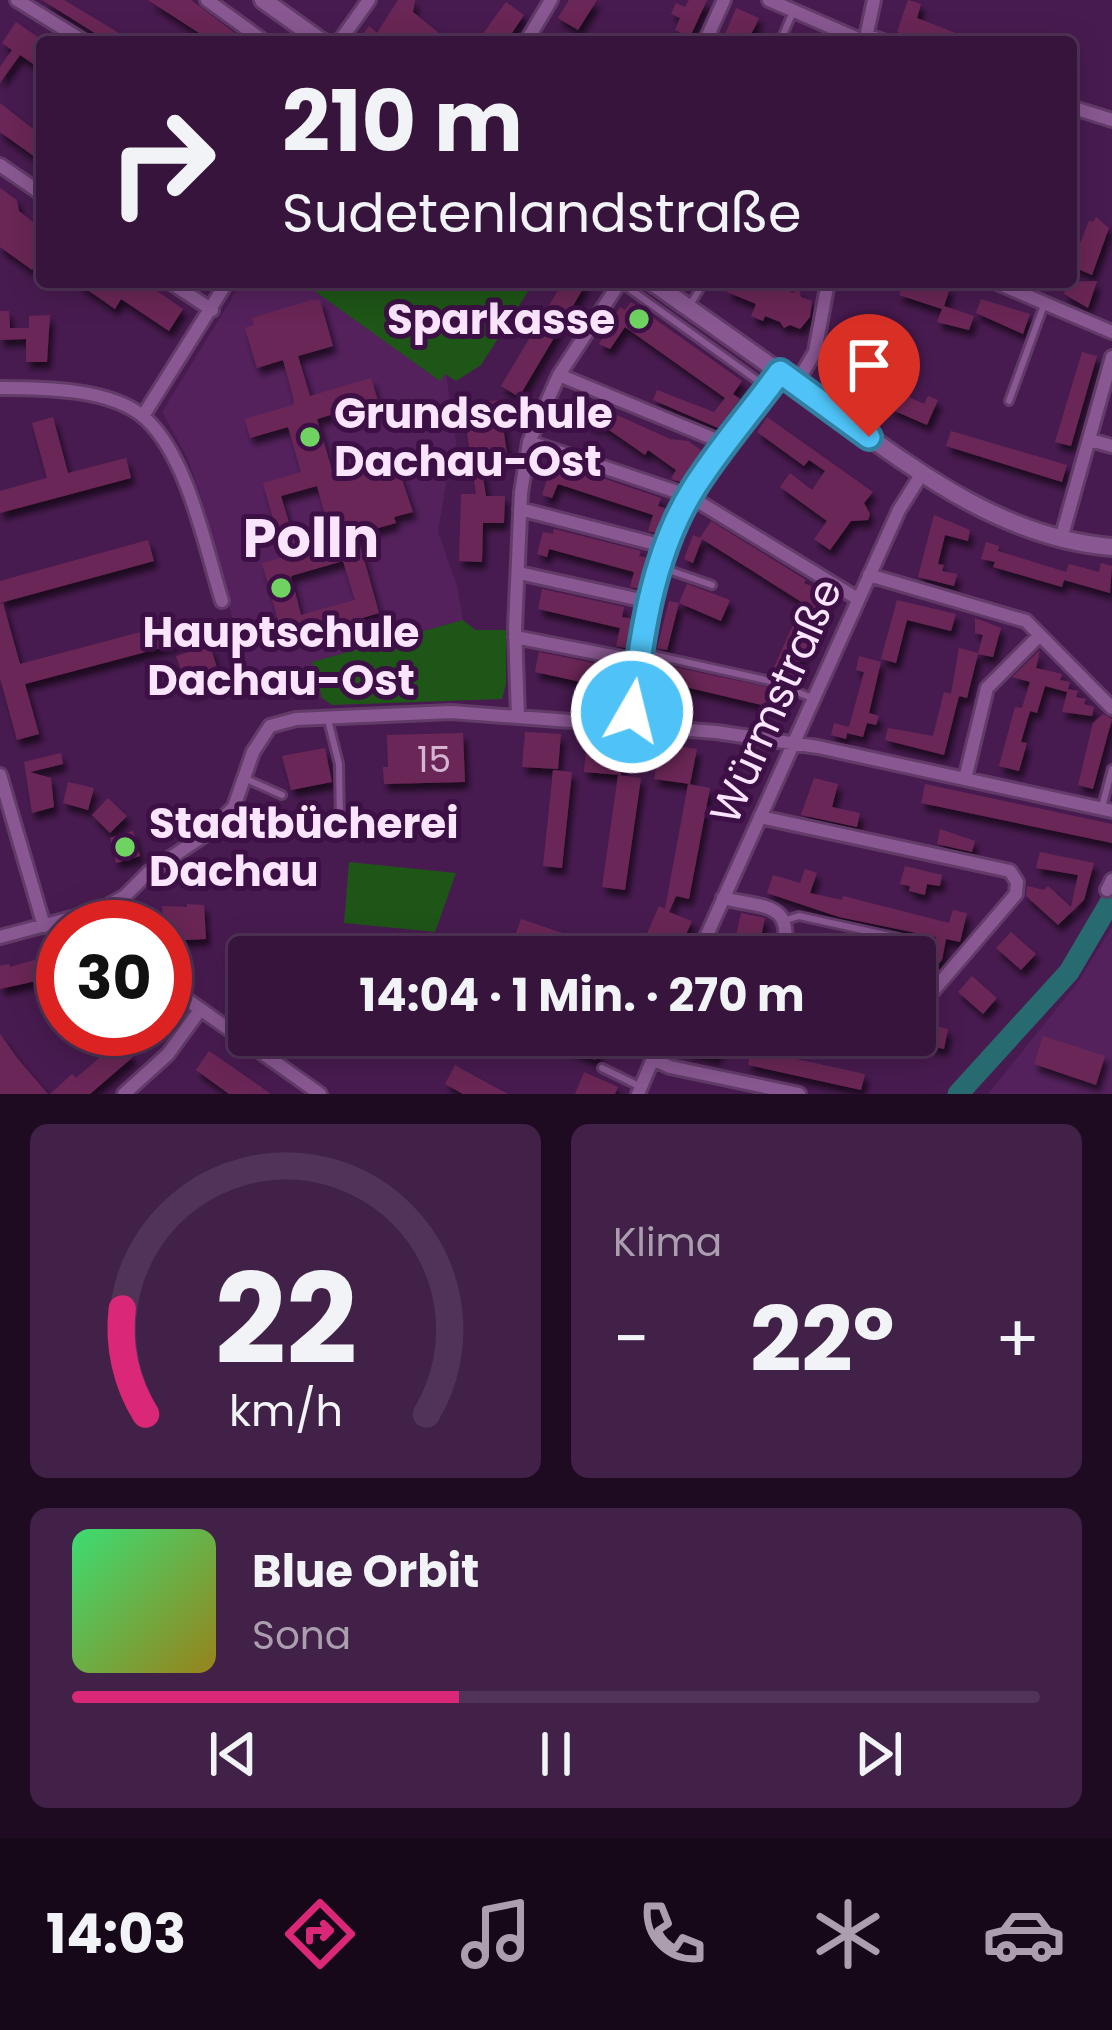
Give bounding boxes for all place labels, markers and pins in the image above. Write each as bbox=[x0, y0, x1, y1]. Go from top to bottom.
place label: Sparkasse bbox=[387, 290, 615, 349]
marker: Sparkasse bbox=[626, 306, 652, 332]
pin bbox=[818, 314, 920, 437]
place label: Grundschule Dachau-Ost bbox=[334, 384, 613, 491]
marker: Grundschule Dachau-Ost bbox=[297, 424, 323, 450]
marker: Hauptschule Dachau-Ost bbox=[268, 575, 294, 601]
place label: Hauptschule Dachau-Ost bbox=[143, 603, 419, 710]
place label: Stadtbücherei Dachau bbox=[149, 794, 459, 901]
marker: Stadtbücherei Dachau bbox=[112, 834, 138, 860]

